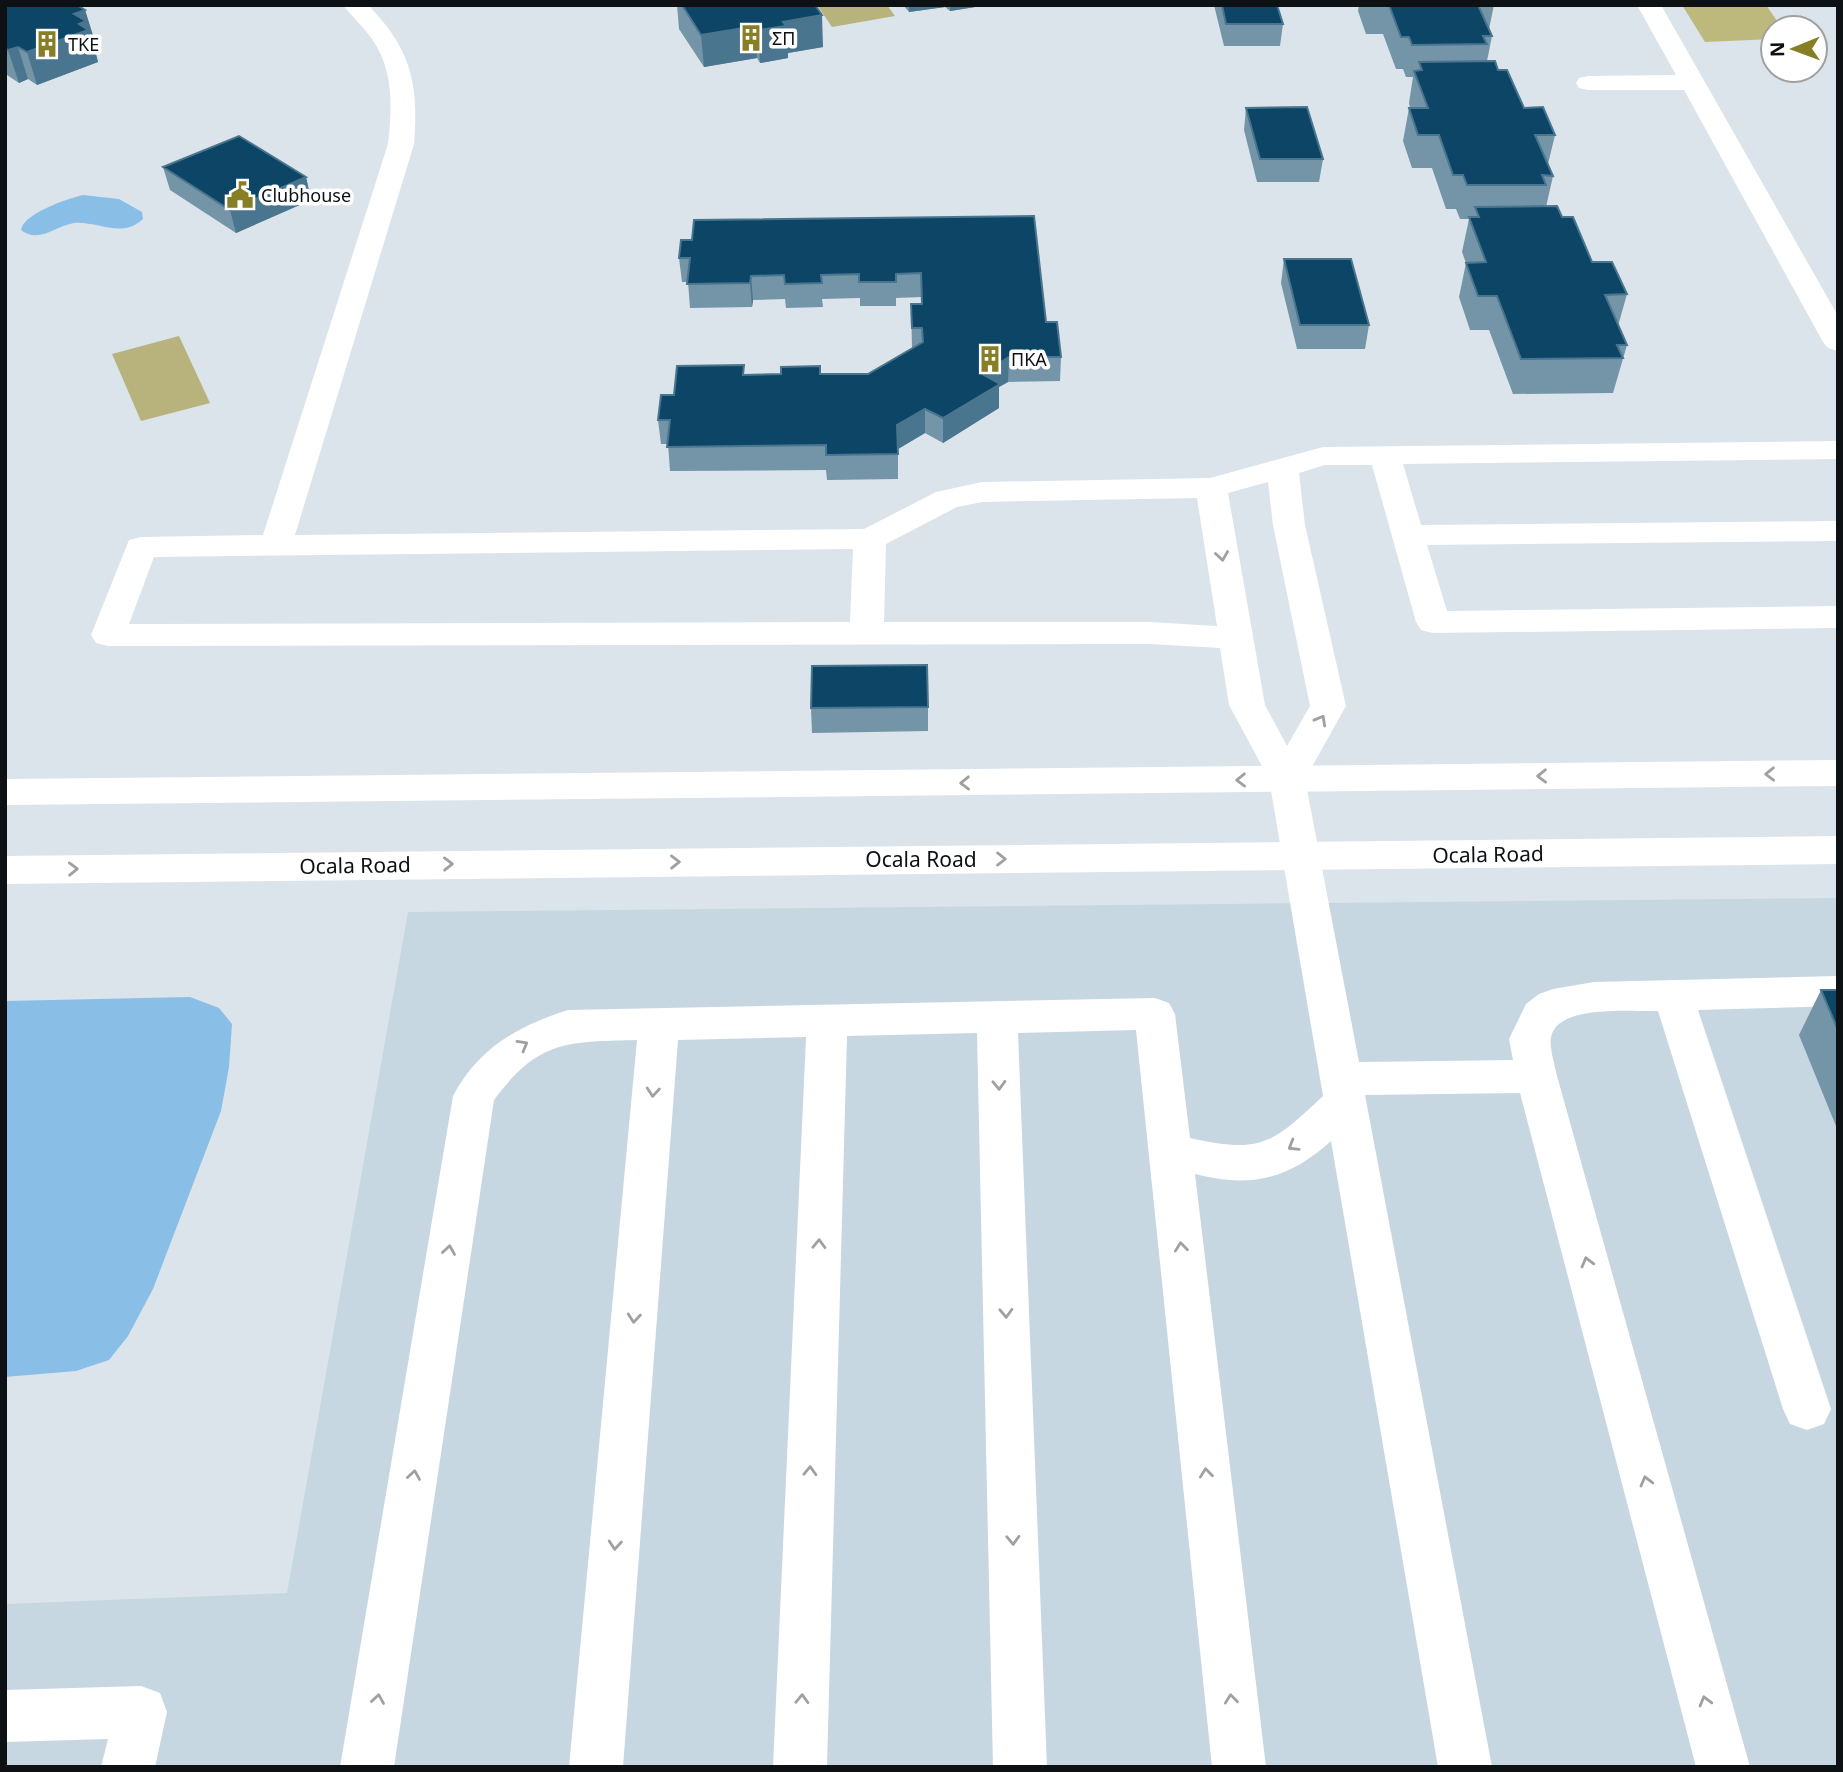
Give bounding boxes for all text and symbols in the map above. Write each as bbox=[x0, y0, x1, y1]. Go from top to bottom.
north arrow bbox=[1759, 14, 1829, 84]
building icon: ΣΠ bbox=[736, 23, 766, 53]
place label: ΣΠ bbox=[772, 26, 795, 50]
building icon: TKE bbox=[32, 29, 62, 59]
place label: TKE bbox=[68, 32, 99, 56]
text: N bbox=[1764, 41, 1790, 57]
public building icon: Clubhouse bbox=[225, 180, 255, 210]
place label: Clubhouse bbox=[261, 183, 351, 207]
building icon: ΠΚΑ bbox=[975, 344, 1005, 374]
place label: ΠΚΑ bbox=[1011, 347, 1047, 371]
one-way arrow bbox=[1214, 550, 1229, 561]
one-way arrow bbox=[1313, 715, 1326, 727]
one-way arrow bbox=[1764, 766, 1774, 782]
one-way arrow bbox=[1536, 769, 1547, 784]
one-way arrow bbox=[1235, 772, 1246, 788]
one-way arrow bbox=[959, 775, 969, 791]
street label: Ocala Road bbox=[1432, 839, 1544, 869]
street label: Ocala Road bbox=[865, 845, 977, 873]
street label: Ocala Road bbox=[299, 850, 411, 880]
one-way arrow bbox=[996, 851, 1007, 867]
one-way arrow bbox=[671, 854, 681, 870]
one-way arrow bbox=[443, 857, 454, 872]
one-way arrow bbox=[69, 861, 79, 877]
one-way arrow bbox=[515, 1040, 528, 1053]
one-way arrow bbox=[991, 1080, 1006, 1091]
one-way arrow bbox=[646, 1087, 661, 1098]
one-way arrow bbox=[1288, 1138, 1301, 1151]
one-way arrow bbox=[811, 1238, 826, 1249]
one-way arrow bbox=[1173, 1241, 1188, 1253]
one-way arrow bbox=[442, 1244, 457, 1256]
one-way arrow bbox=[1580, 1256, 1595, 1268]
one-way arrow bbox=[998, 1308, 1014, 1318]
one-way arrow bbox=[627, 1313, 642, 1324]
one-way arrow bbox=[803, 1465, 818, 1476]
one-way arrow bbox=[1199, 1467, 1214, 1478]
one-way arrow bbox=[406, 1469, 421, 1481]
one-way arrow bbox=[1640, 1475, 1654, 1487]
one-way arrow bbox=[1006, 1535, 1021, 1546]
one-way arrow bbox=[608, 1540, 623, 1551]
one-way arrow bbox=[370, 1693, 385, 1705]
one-way arrow bbox=[795, 1693, 810, 1704]
one-way arrow bbox=[1224, 1693, 1239, 1705]
one-way arrow bbox=[1699, 1695, 1714, 1707]

